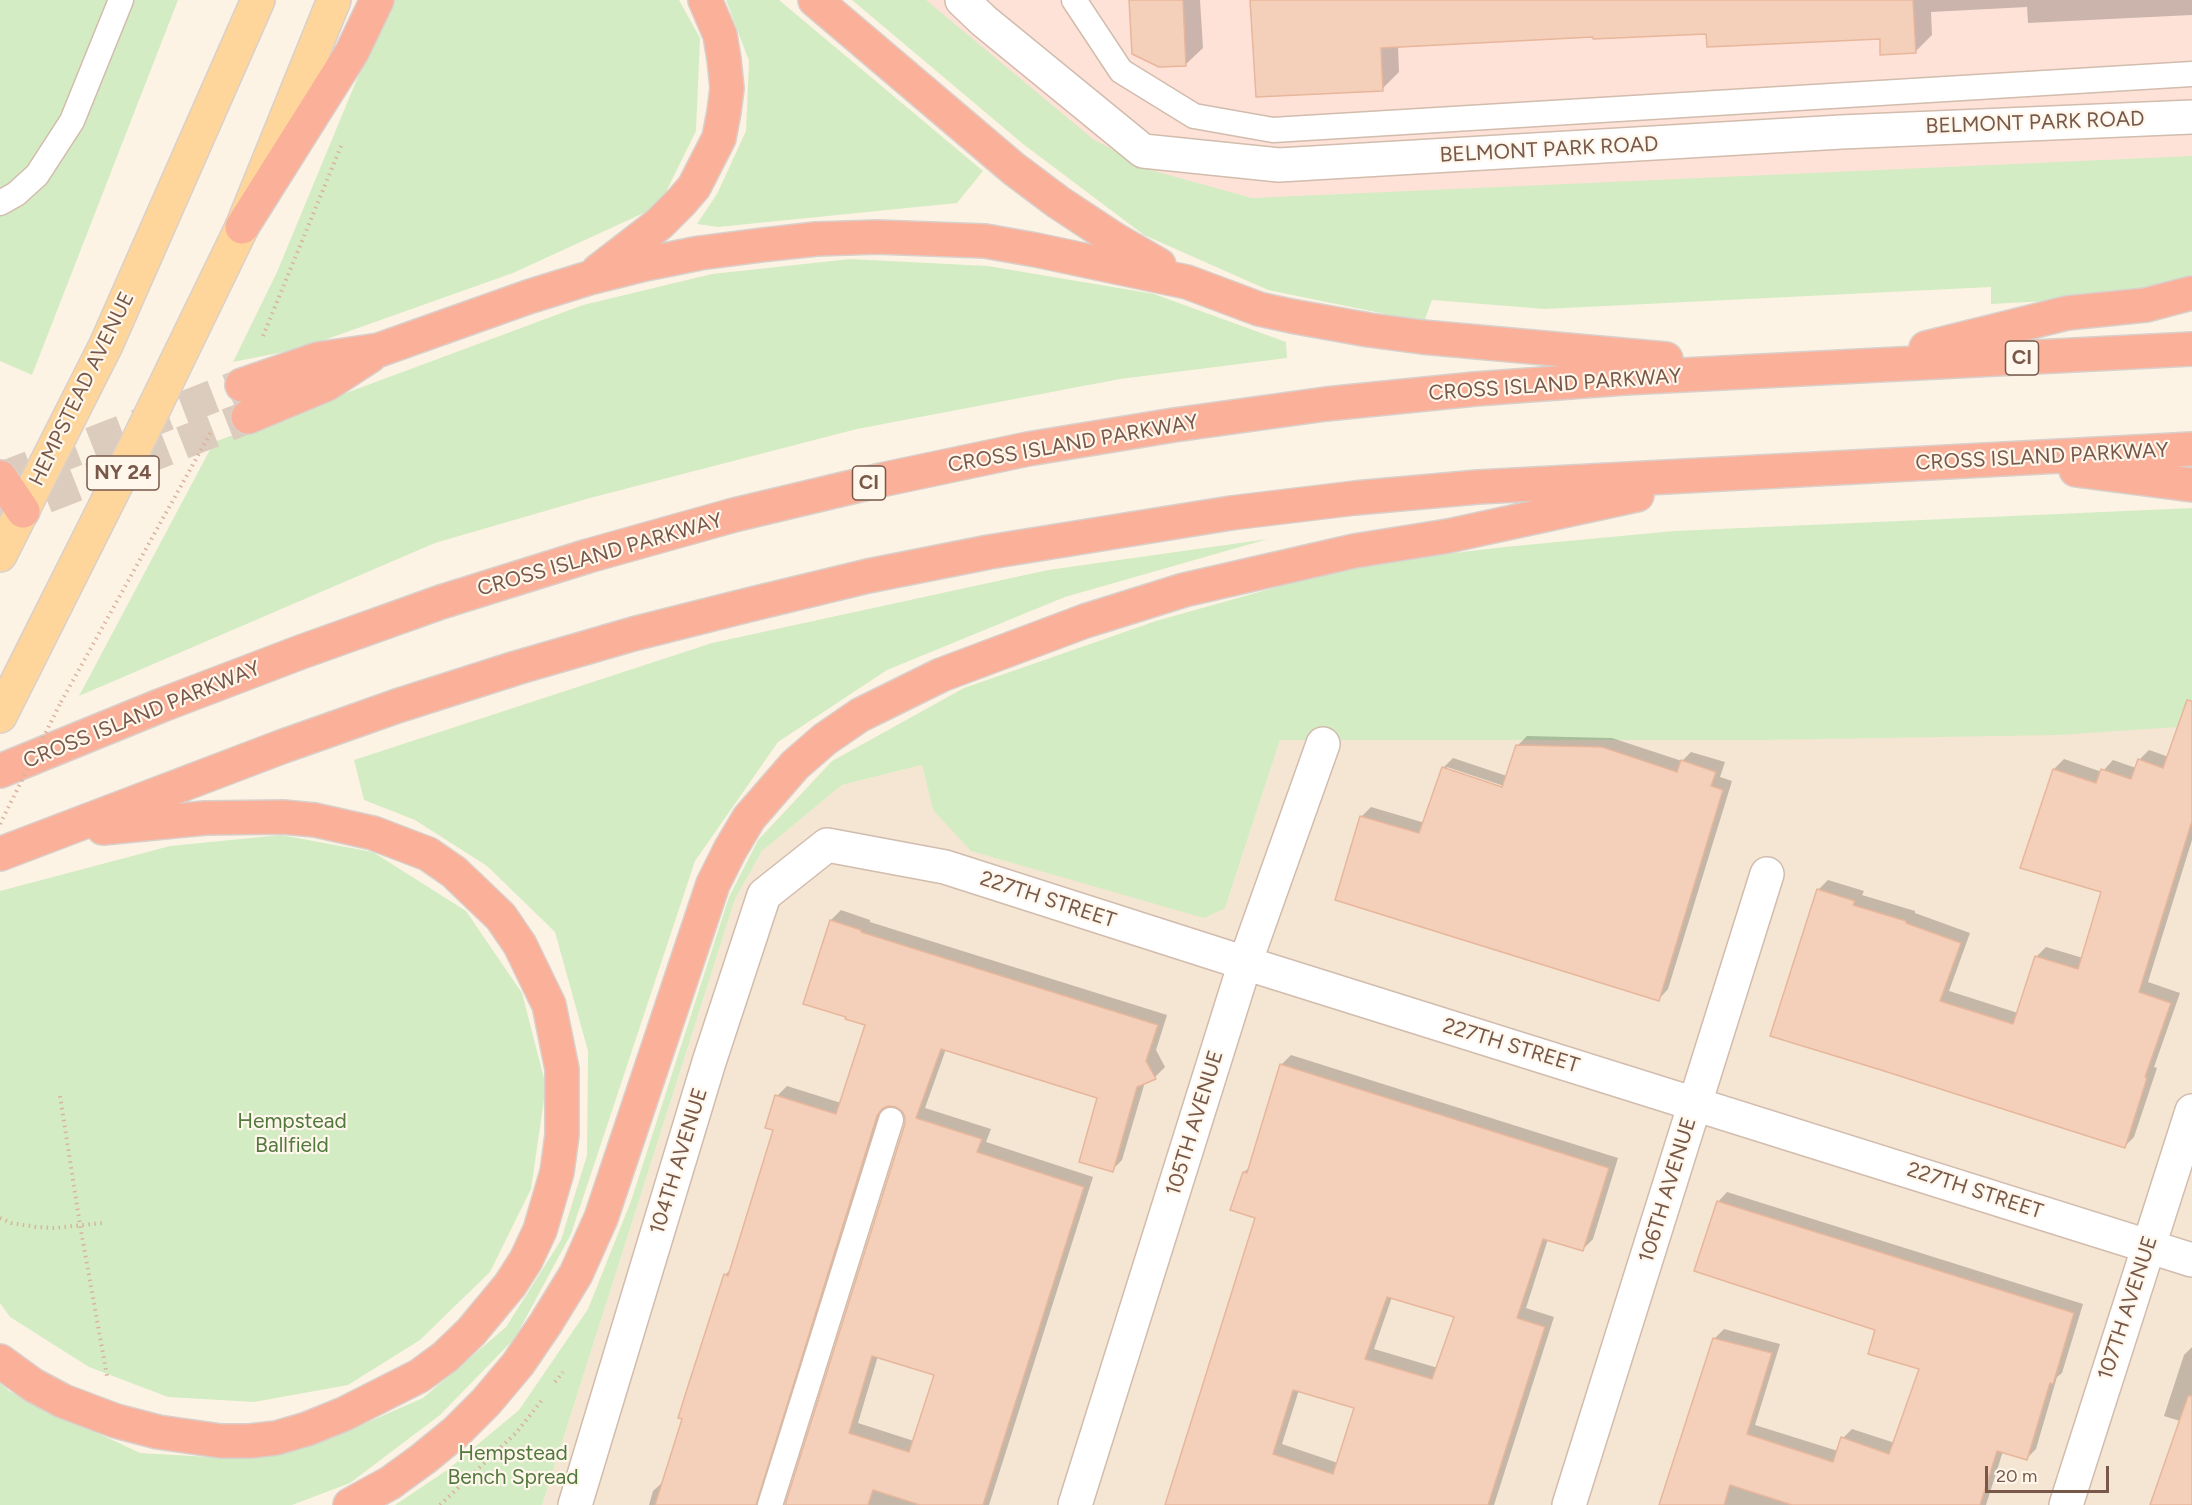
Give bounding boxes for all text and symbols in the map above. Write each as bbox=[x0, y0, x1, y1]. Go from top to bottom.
street label: BELMONT PARK ROAD bbox=[1925, 107, 2145, 139]
street label: BELMONT PARK ROAD bbox=[1439, 132, 1659, 168]
street label: HEMPSTEAD AVENUE bbox=[24, 288, 140, 490]
road number: CI bbox=[2006, 341, 2038, 375]
street label: CROSS ISLAND PARKWAY bbox=[1428, 364, 1682, 406]
street label: CROSS ISLAND PARKWAY bbox=[946, 410, 1200, 478]
street label: CROSS ISLAND PARKWAY bbox=[1915, 438, 2169, 476]
road number: NY 24 bbox=[87, 456, 159, 490]
road number: CI bbox=[852, 466, 886, 500]
street label: CROSS ISLAND PARKWAY bbox=[475, 508, 725, 602]
street label: CROSS ISLAND PARKWAY bbox=[20, 656, 264, 774]
street label: 227TH STREET bbox=[977, 866, 1119, 934]
street label: 227TH STREET bbox=[1440, 1013, 1582, 1079]
street label: 105TH AVENUE bbox=[1161, 1047, 1229, 1199]
street label: 104TH AVENUE bbox=[645, 1085, 713, 1237]
park label: Hempstead Ballfield bbox=[237, 1109, 347, 1159]
street label: 106TH AVENUE bbox=[1634, 1114, 1702, 1266]
street label: 227TH STREET bbox=[1904, 1157, 2046, 1225]
street label: 107TH AVENUE bbox=[2093, 1233, 2163, 1383]
park label: Hempstead Bench Spread bbox=[447, 1441, 579, 1491]
scale bar bbox=[1988, 1454, 2112, 1492]
text: 20 m bbox=[1996, 1465, 2037, 1487]

